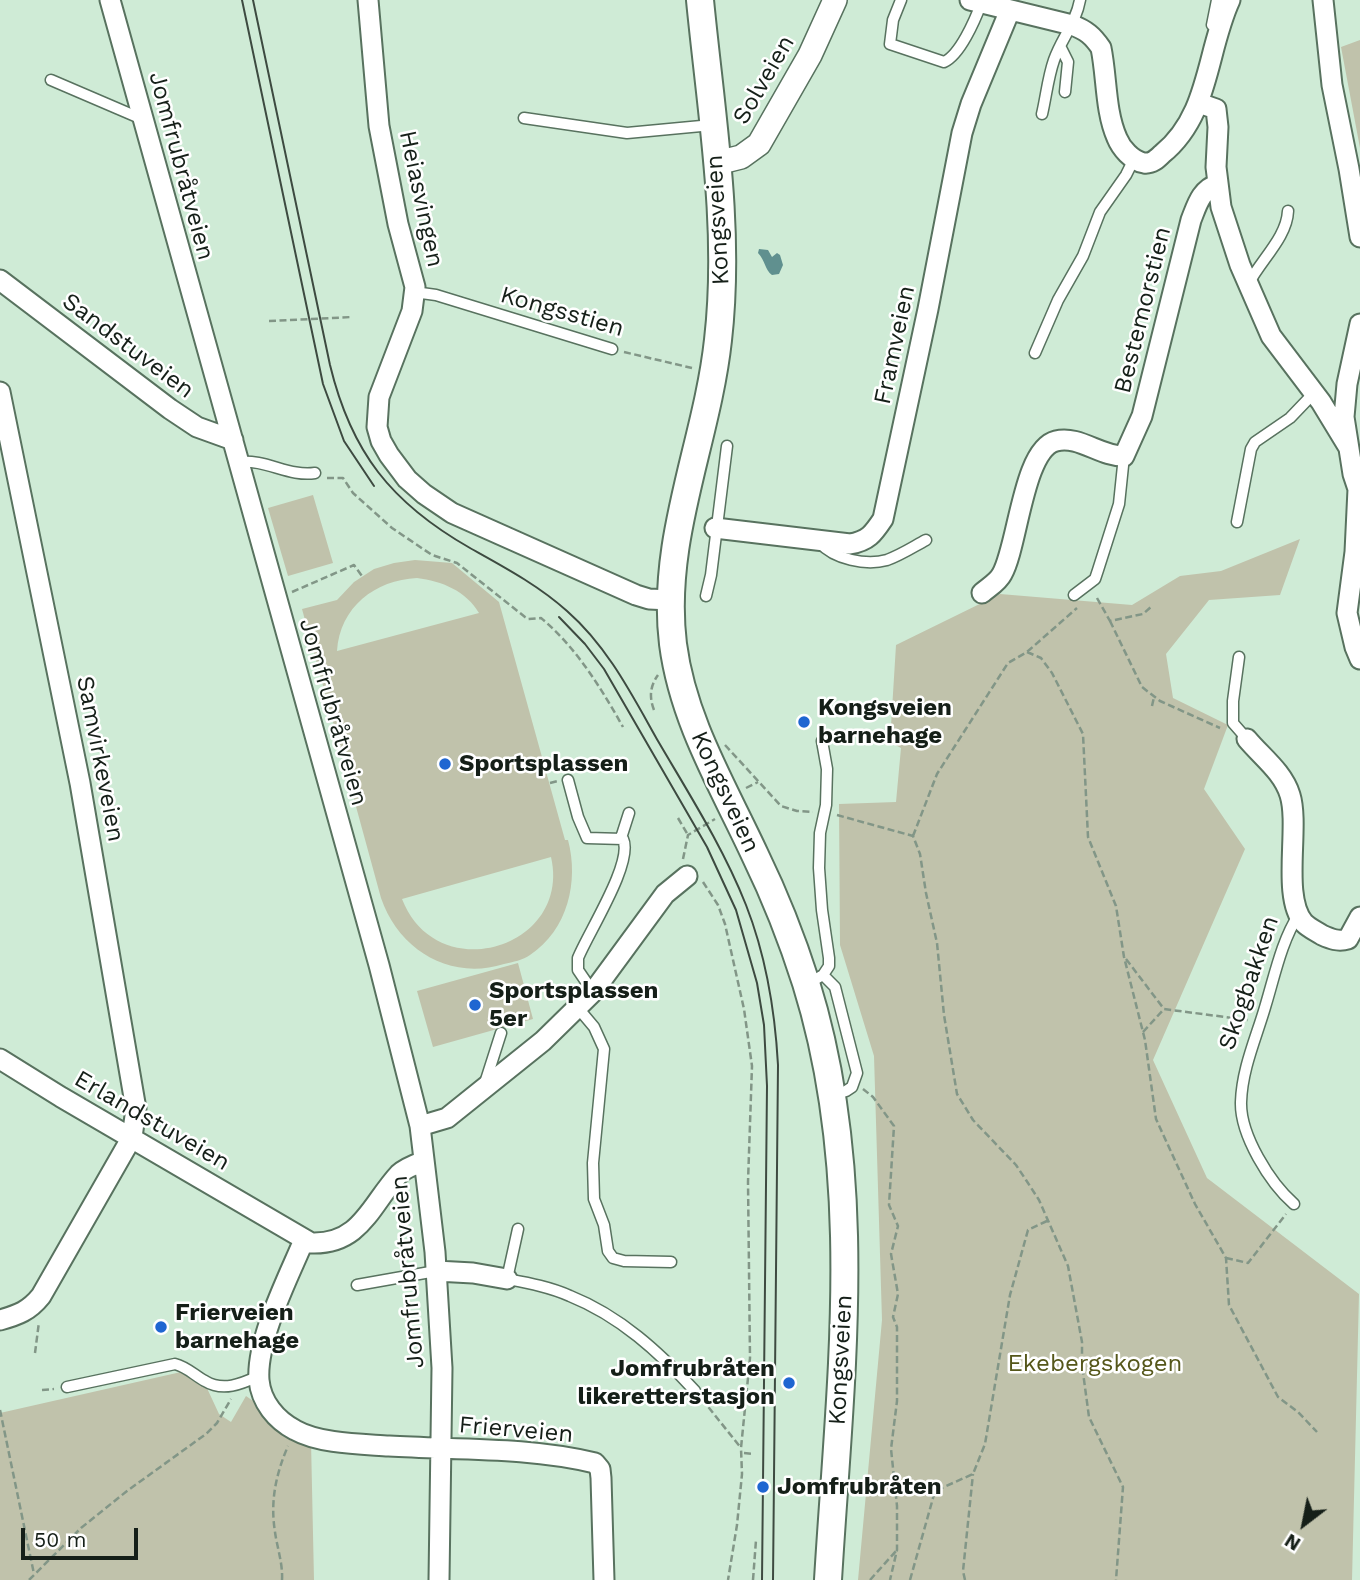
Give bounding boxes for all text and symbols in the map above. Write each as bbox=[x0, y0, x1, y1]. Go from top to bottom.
street label: Solveien bbox=[727, 30, 801, 130]
street label: Jomfrubråtveien bbox=[142, 69, 220, 263]
street label: Heiasvingen bbox=[392, 128, 450, 270]
street label: Kongsveien bbox=[700, 154, 736, 286]
street label: Bestemorstien bbox=[1108, 224, 1178, 396]
street label: Kongsstien bbox=[497, 281, 627, 343]
street label: Framveien bbox=[868, 283, 922, 407]
street label: Sandstuveien bbox=[56, 287, 200, 405]
street label: Jomfrubråtveien bbox=[292, 615, 374, 809]
street label: Samvirkeveien bbox=[70, 674, 130, 844]
place label: Kongsveien barnehage bbox=[818, 694, 952, 750]
marker: Kongsveien barnehage bbox=[796, 714, 812, 730]
street label: Kongsveien bbox=[684, 727, 766, 857]
place label: Sportsplassen bbox=[459, 750, 628, 778]
marker: Sportsplassen bbox=[437, 756, 453, 772]
street label: Skogbakken bbox=[1213, 912, 1285, 1054]
place label: Sportsplassen 5er bbox=[489, 977, 658, 1033]
marker: Sportsplassen 5er bbox=[467, 997, 483, 1013]
street label: Erlandstuveien bbox=[69, 1065, 235, 1177]
street label: Jomfrubråtveien bbox=[385, 1174, 431, 1370]
street label: Kongsveien bbox=[823, 1294, 859, 1426]
place label: Frierveien barnehage bbox=[175, 1299, 299, 1355]
marker: Frierveien barnehage bbox=[153, 1319, 169, 1335]
park label: Ekebergskogen bbox=[1008, 1350, 1182, 1378]
place label: Jomfrubråten likeretterstasjon bbox=[578, 1355, 775, 1411]
marker: Jomfrubråten likeretterstasjon bbox=[781, 1375, 797, 1391]
street label: Frierveien bbox=[458, 1411, 574, 1449]
place label: Jomfrubråten bbox=[777, 1473, 942, 1501]
marker: Jomfrubråten bbox=[755, 1479, 771, 1495]
north arrow bbox=[1269, 1489, 1339, 1559]
scale bar bbox=[24, 1514, 142, 1558]
text: 50 m bbox=[34, 1527, 86, 1552]
text: N bbox=[1281, 1529, 1305, 1556]

